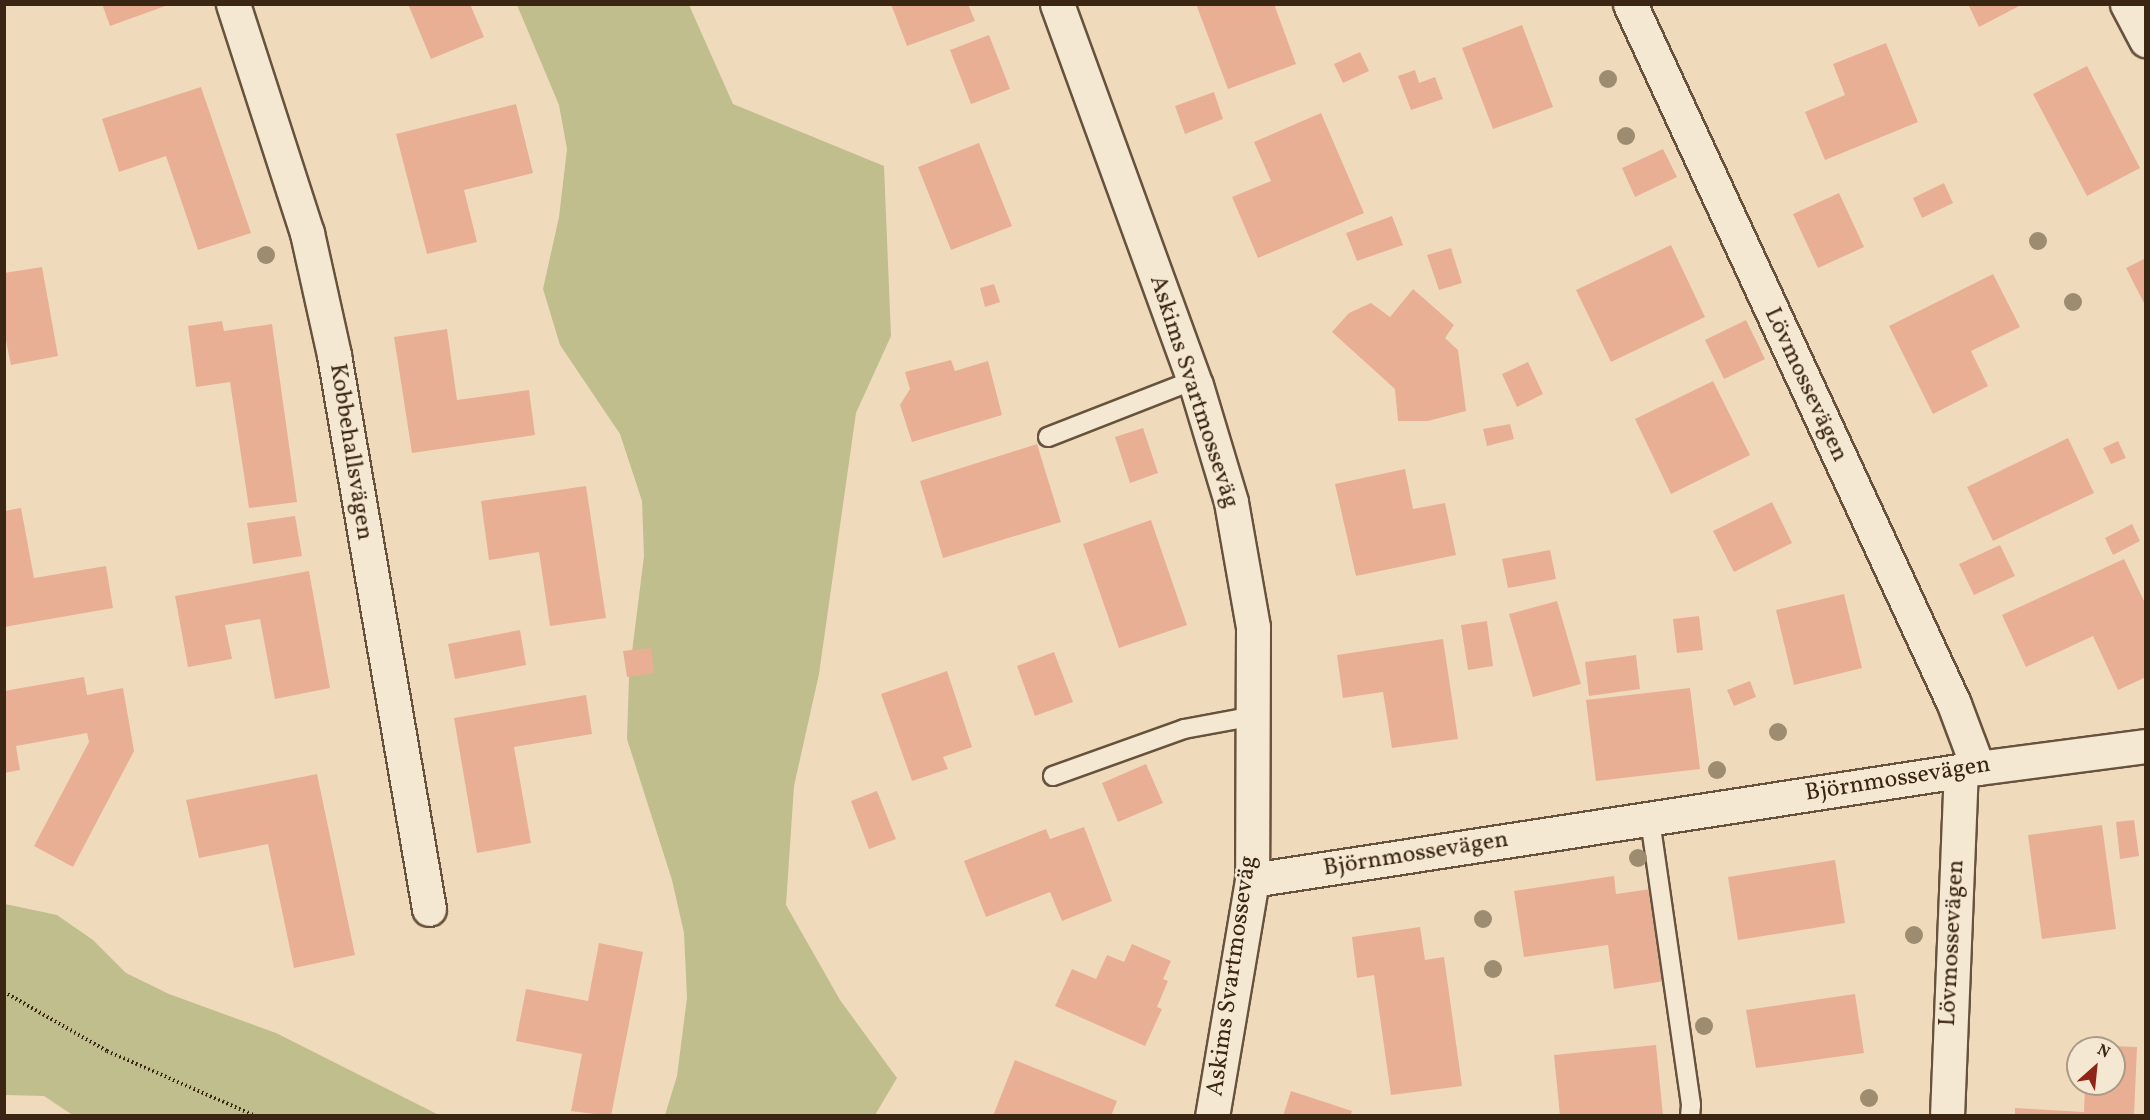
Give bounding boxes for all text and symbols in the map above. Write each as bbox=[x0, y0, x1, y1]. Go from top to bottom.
street label: Askims Svartmosseväg bbox=[1142, 272, 1244, 512]
street label: Lövmossevägen bbox=[1757, 303, 1853, 467]
street label: Kobbehallsvägen bbox=[322, 362, 378, 542]
street label: Björnmossevägen bbox=[1803, 751, 1993, 809]
street label: Björnmossevägen bbox=[1321, 826, 1511, 884]
street label: Askims Svartmosseväg bbox=[1202, 854, 1264, 1098]
street label: Lövmossevägen bbox=[1934, 859, 1972, 1027]
north arrow bbox=[2066, 1036, 2126, 1096]
text: N bbox=[2093, 1039, 2113, 1064]

